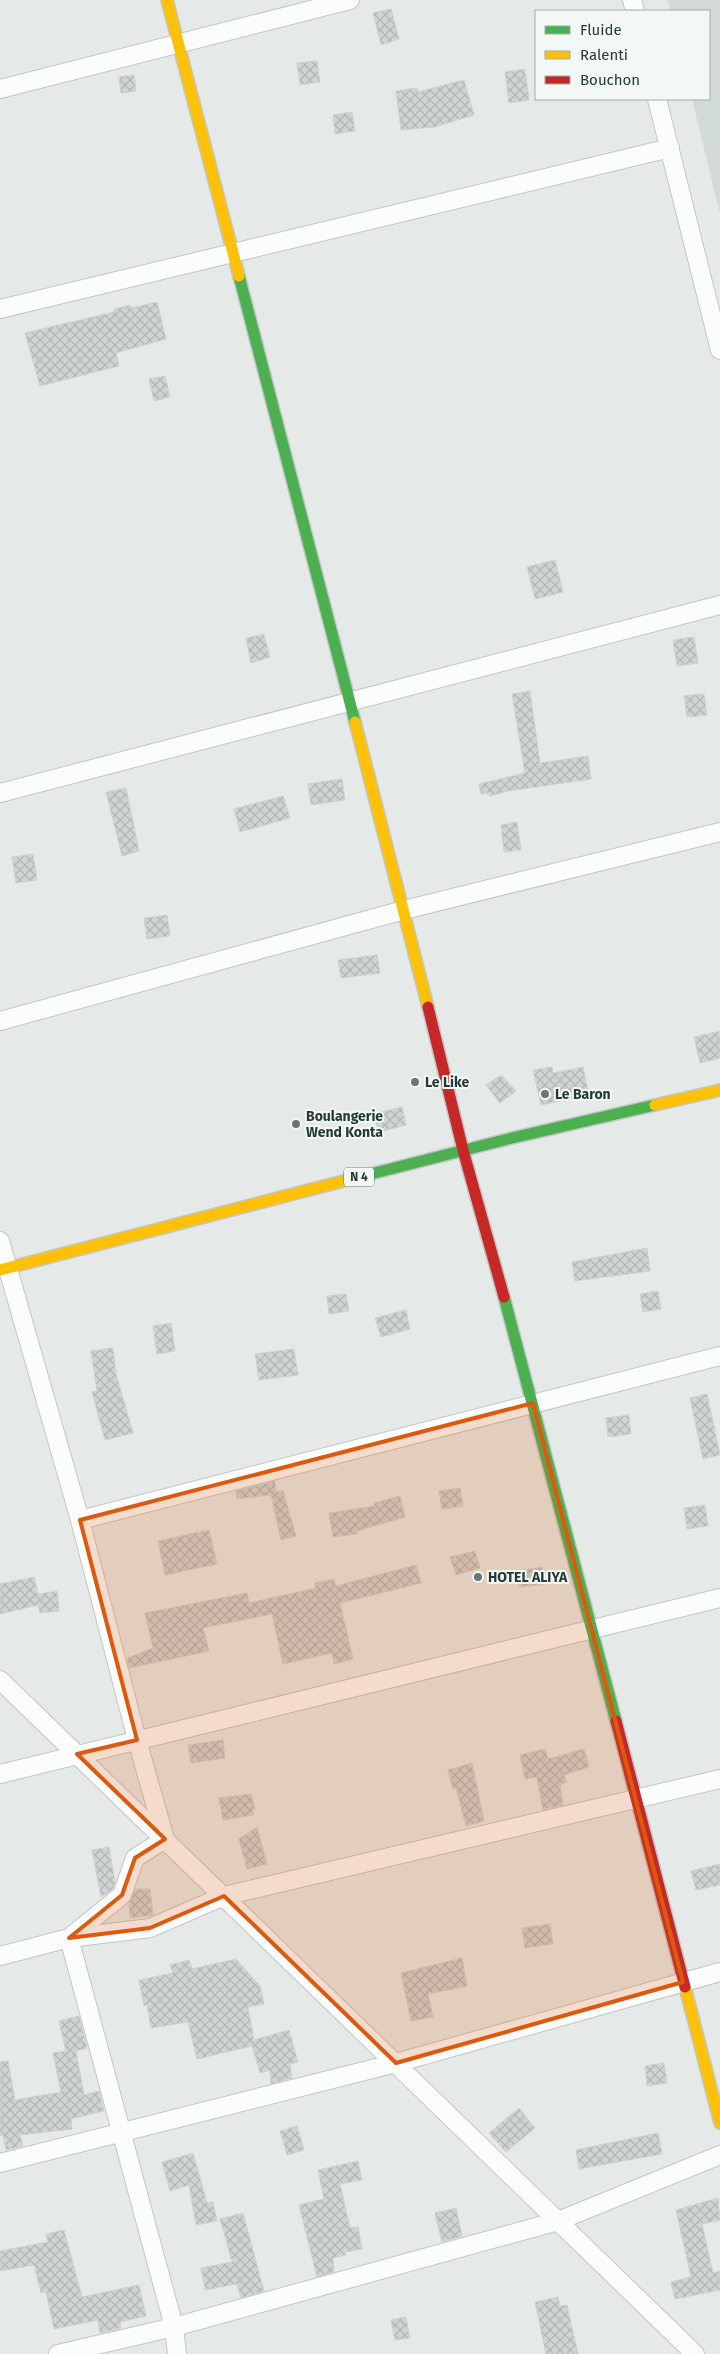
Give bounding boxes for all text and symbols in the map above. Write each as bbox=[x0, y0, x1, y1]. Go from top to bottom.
legend bbox=[535, 10, 710, 100]
text: Fluide bbox=[580, 21, 622, 39]
text: Ralenti bbox=[580, 46, 628, 64]
text: Bouchon bbox=[580, 71, 640, 89]
place label: Le Like bbox=[425, 1074, 470, 1091]
marker: Le Like bbox=[409, 1076, 421, 1088]
place label: Le Baron bbox=[555, 1086, 611, 1103]
marker: Le Baron bbox=[539, 1088, 551, 1100]
place label: Boulangerie Wend Konta bbox=[306, 1108, 383, 1141]
marker: Boulangerie Wend Konta bbox=[290, 1118, 302, 1130]
road number: N 4 bbox=[344, 1168, 374, 1186]
place label: HOTEL ALIYA bbox=[488, 1569, 568, 1586]
marker: HOTEL ALIYA bbox=[472, 1571, 484, 1583]

